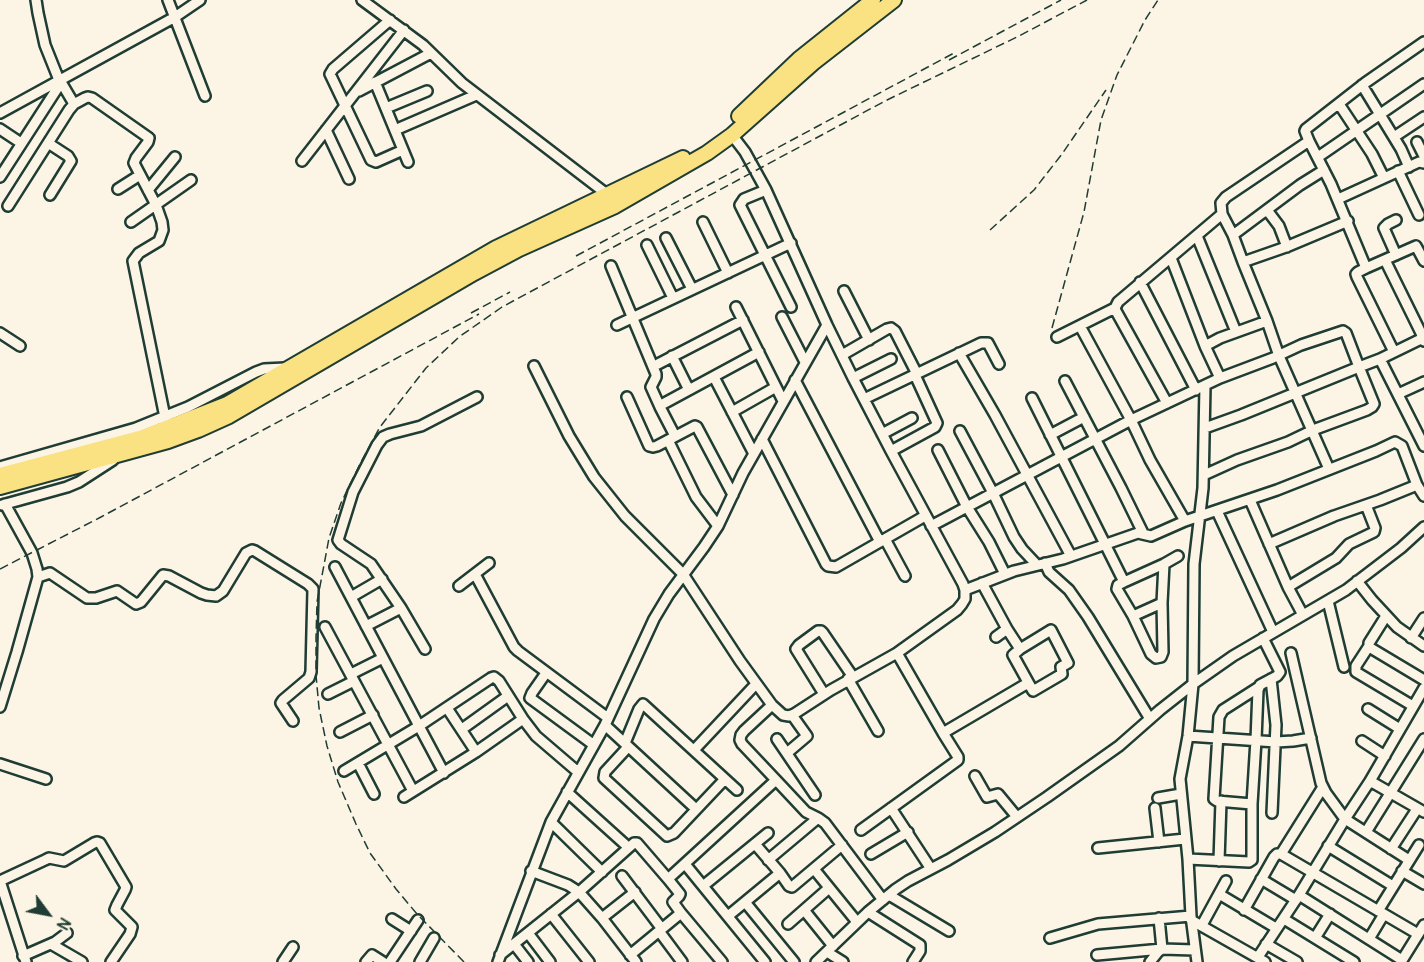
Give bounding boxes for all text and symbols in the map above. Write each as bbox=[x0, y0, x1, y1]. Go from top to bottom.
north arrow bbox=[18, 884, 78, 944]
text: N bbox=[52, 914, 75, 933]

